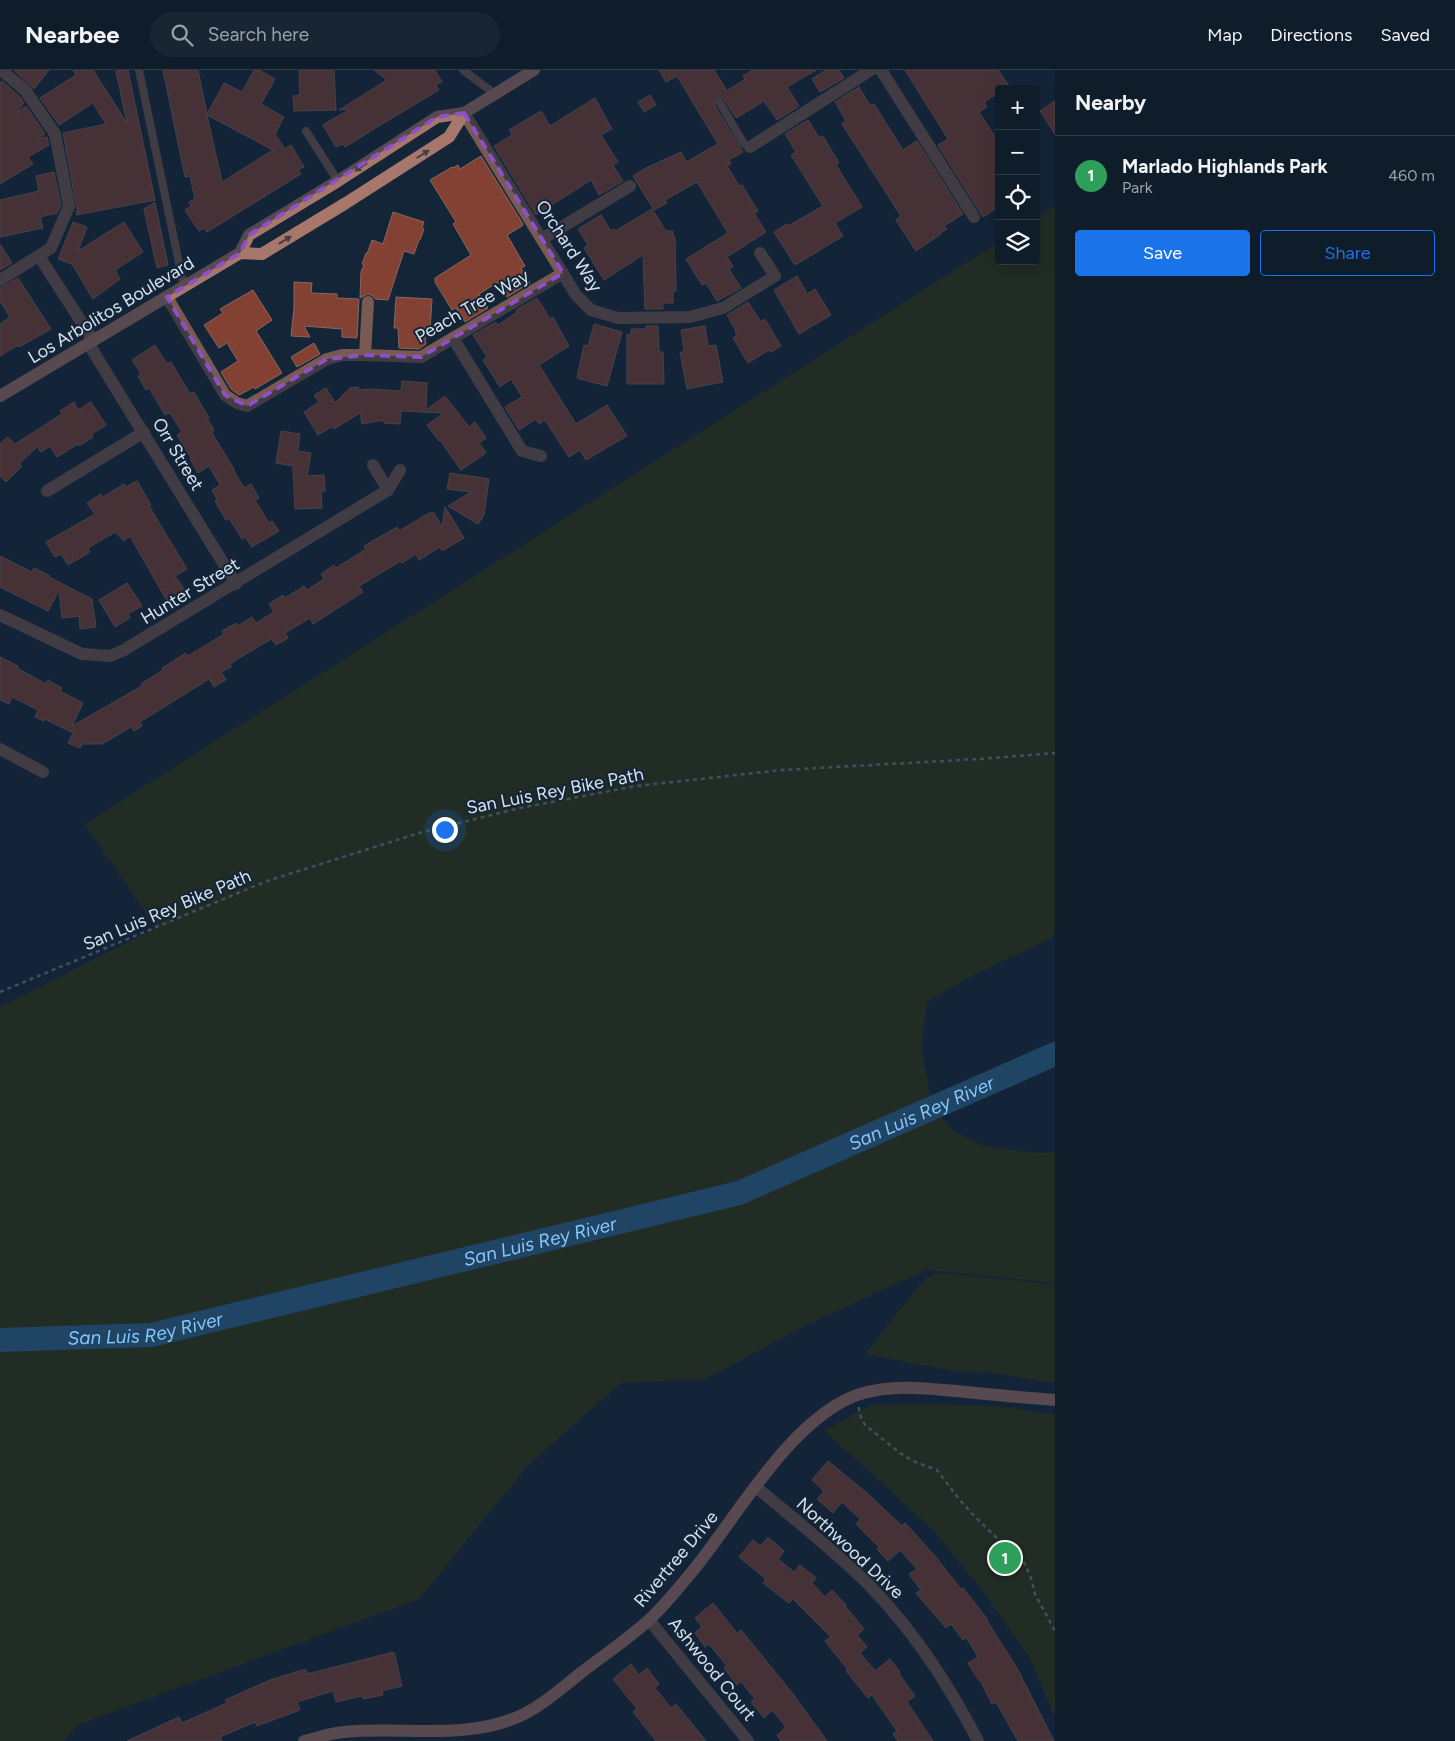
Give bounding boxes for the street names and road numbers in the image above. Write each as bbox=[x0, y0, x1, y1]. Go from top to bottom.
street label: Orchard Way bbox=[531, 196, 607, 297]
street label: Los Arbolitos Boulevard bbox=[24, 252, 198, 368]
street label: Peach Tree Way bbox=[411, 264, 533, 347]
street label: Orr Street bbox=[148, 414, 208, 495]
street label: Hunter Street bbox=[137, 553, 243, 629]
street label: San Luis Rey Bike Path bbox=[464, 763, 646, 819]
street label: San Luis Rey Bike Path bbox=[80, 865, 254, 955]
street label: Northwood Drive bbox=[792, 1493, 908, 1603]
street label: Rivertree Drive bbox=[629, 1506, 723, 1612]
street label: Ashwood Court bbox=[664, 1613, 761, 1725]

